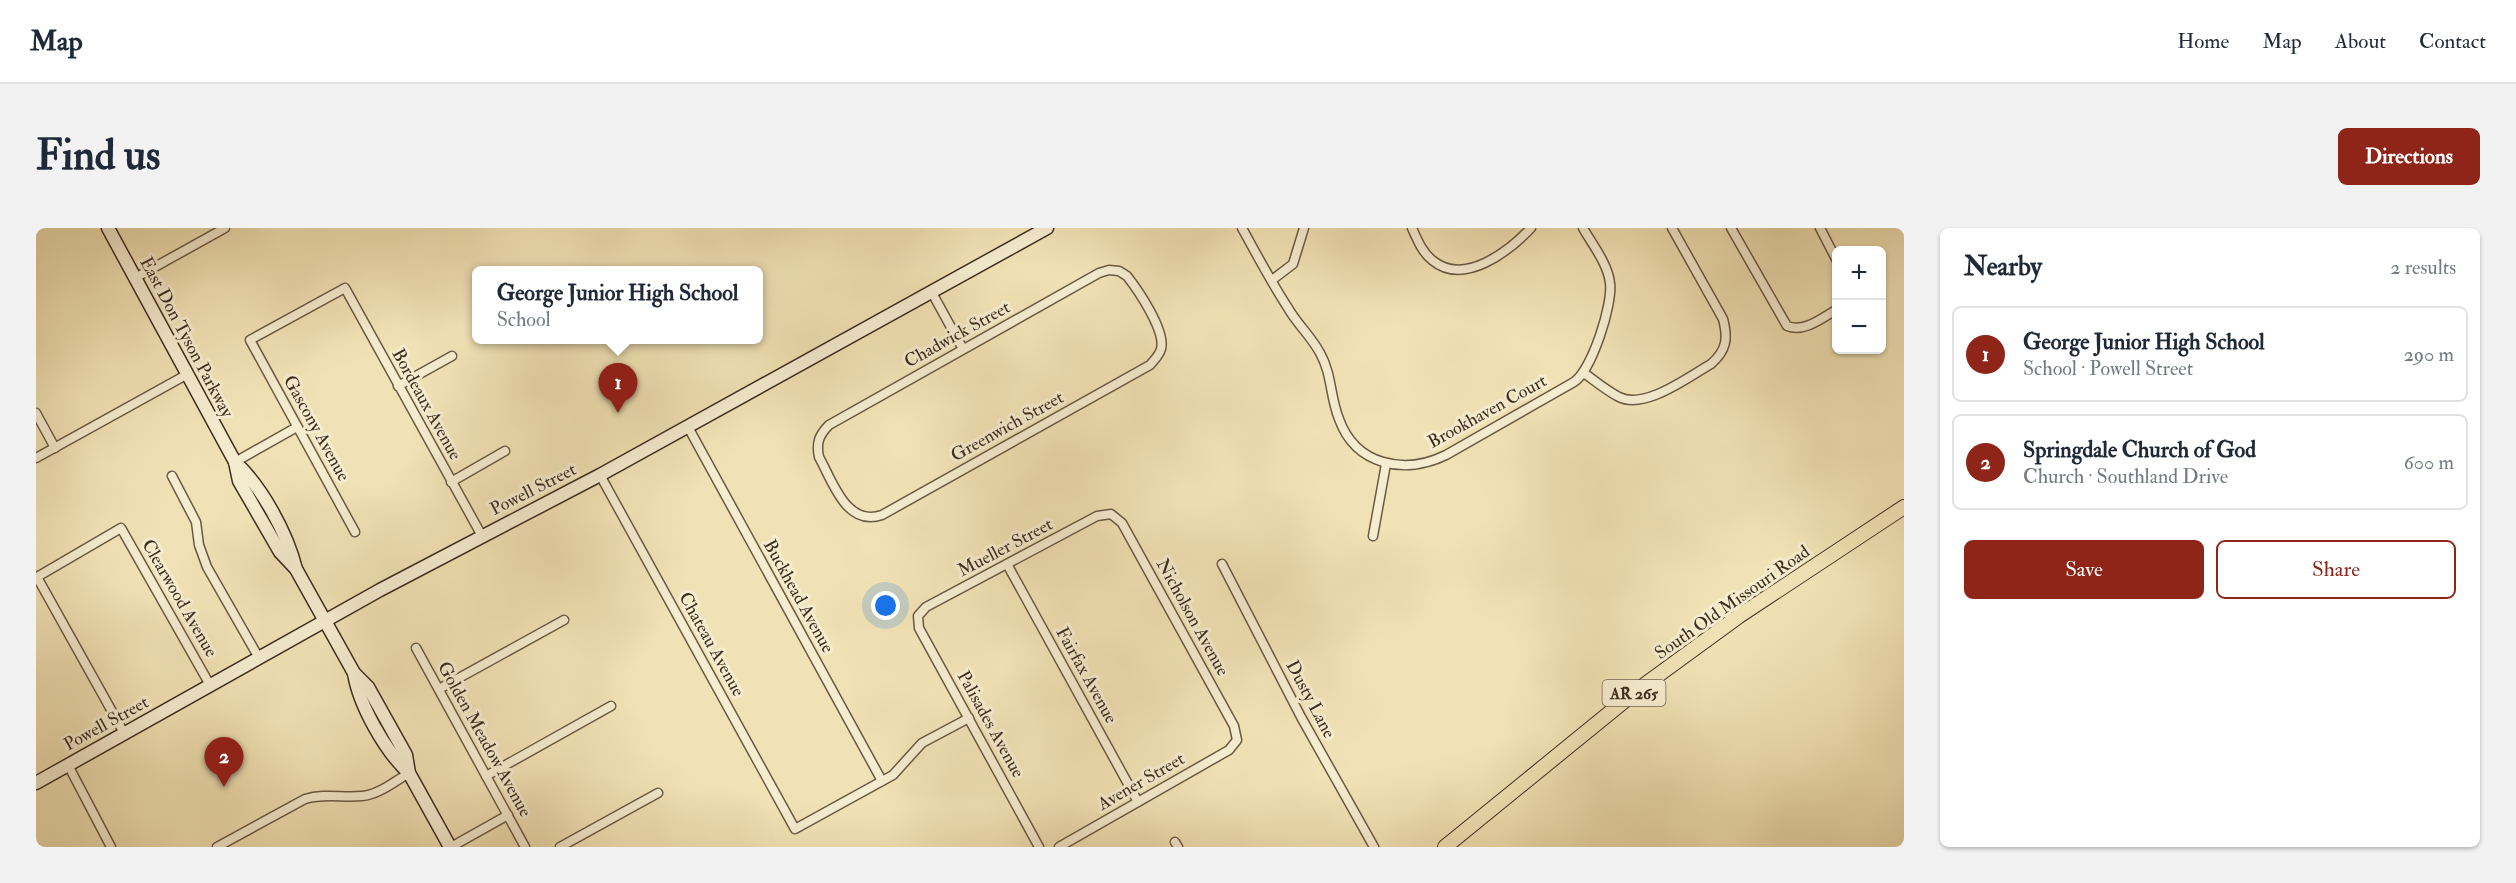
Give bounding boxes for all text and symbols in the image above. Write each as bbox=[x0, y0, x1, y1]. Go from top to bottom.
text: Map bbox=[30, 24, 83, 59]
text: Home bbox=[2177, 28, 2229, 55]
text: Map bbox=[2262, 28, 2302, 55]
text: About bbox=[2335, 28, 2386, 55]
text: Contact bbox=[2419, 28, 2486, 55]
button: Directions bbox=[2338, 128, 2480, 185]
text: Find us bbox=[36, 130, 160, 182]
map controls bbox=[1832, 246, 1886, 354]
button: + bbox=[1832, 246, 1886, 300]
text: Nearby bbox=[1964, 251, 2042, 283]
street label: East Don Tyson Parkway bbox=[134, 253, 239, 423]
text: 2 results bbox=[2390, 255, 2456, 280]
popup bbox=[472, 266, 763, 344]
text: George Junior High School bbox=[497, 279, 738, 307]
street label: Chadwick Street bbox=[900, 296, 1014, 373]
button: − bbox=[1832, 300, 1886, 354]
text: School bbox=[497, 307, 551, 332]
text: George Junior High School bbox=[2023, 328, 2265, 356]
text: 1 bbox=[1982, 342, 1989, 367]
text: 290 m bbox=[2404, 342, 2454, 367]
street label: Bordeaux Avenue bbox=[386, 344, 467, 464]
text: School · Powell Street bbox=[2023, 356, 2193, 381]
pin: 1 bbox=[598, 364, 638, 413]
street label: Brookhaven Court bbox=[1424, 369, 1551, 454]
street label: Gascony Avenue bbox=[278, 371, 355, 486]
street label: Greenwich Street bbox=[947, 386, 1068, 467]
text: Springdale Church of God bbox=[2023, 436, 2256, 464]
text: 2 bbox=[1980, 450, 1991, 475]
text: 600 m bbox=[2404, 450, 2454, 475]
street label: Powell Street bbox=[486, 458, 580, 521]
text: Church · Southland Drive bbox=[2023, 464, 2228, 489]
street label: Mueller Street bbox=[954, 513, 1057, 582]
street label: Clearwood Avenue bbox=[136, 535, 223, 662]
street label: Buckhead Avenue bbox=[758, 536, 839, 657]
street label: South Old Missouri Road bbox=[1650, 540, 1814, 665]
button: Save bbox=[1964, 540, 2204, 599]
button: Share bbox=[2216, 540, 2456, 599]
street label: Nicholson Avenue bbox=[1151, 555, 1235, 680]
street label: Chateau Avenue bbox=[673, 588, 750, 701]
your location bbox=[871, 591, 900, 620]
street label: Fairfax Avenue bbox=[1051, 623, 1123, 728]
street label: Dusty Lane bbox=[1280, 656, 1341, 743]
street label: Golden Meadow Avenue bbox=[432, 658, 537, 821]
street label: Palisades Avenue bbox=[952, 667, 1030, 782]
road number: AR 265 bbox=[1602, 680, 1666, 706]
street label: Powell Street bbox=[60, 691, 153, 756]
pin: 2 bbox=[204, 738, 243, 787]
street label: Avener Street bbox=[1093, 747, 1189, 816]

